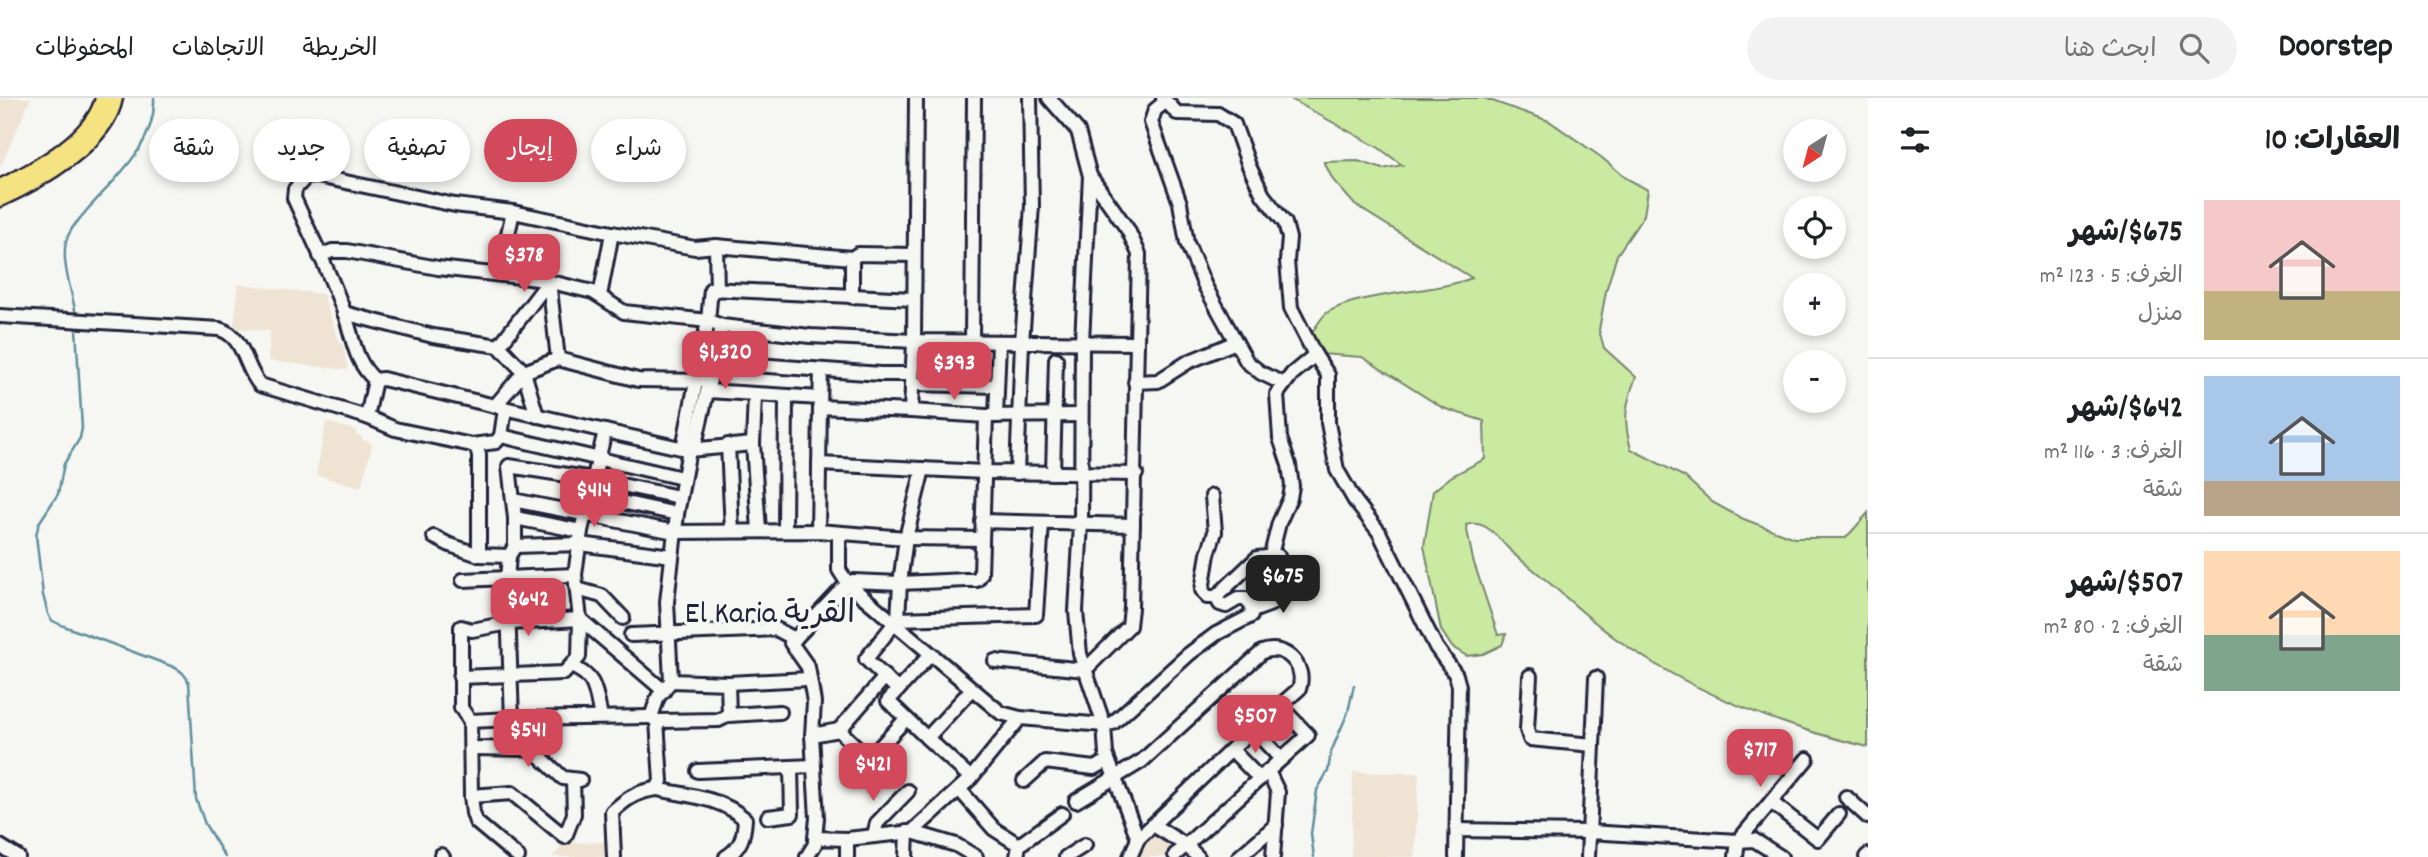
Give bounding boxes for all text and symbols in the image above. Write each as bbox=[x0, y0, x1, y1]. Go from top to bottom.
search box bbox=[1747, 17, 2237, 80]
text: Doorstep bbox=[2279, 25, 2393, 72]
icon: search bbox=[2175, 29, 2213, 67]
text: ابحث هنا bbox=[2064, 32, 2157, 69]
text: المحفوظات bbox=[35, 33, 134, 67]
text: الاتجاهات bbox=[172, 33, 265, 67]
text: الخريطة bbox=[303, 33, 377, 67]
chip: شقة bbox=[149, 119, 239, 182]
chip: جديد bbox=[253, 119, 350, 182]
chip: تصفية bbox=[364, 119, 470, 182]
chip: إيجار bbox=[484, 119, 577, 182]
chip: شراء bbox=[591, 119, 686, 182]
north arrow bbox=[1783, 119, 1846, 182]
map controls bbox=[1783, 119, 1846, 413]
icon: filters bbox=[1896, 121, 1934, 159]
text: العقارات: 10 bbox=[2265, 121, 2400, 164]
button: locate bbox=[1783, 196, 1846, 259]
text: $675/شهر bbox=[2069, 213, 2183, 256]
icon: home bbox=[2260, 228, 2344, 312]
pin: $378 bbox=[483, 234, 565, 294]
text: $378 bbox=[504, 240, 544, 273]
text: الغرف: 5 · 123 m² bbox=[2040, 261, 2183, 294]
button: + bbox=[1783, 273, 1846, 336]
text: منزل bbox=[2138, 299, 2183, 332]
pin: $1,320 bbox=[668, 331, 782, 391]
text: $1,320 bbox=[698, 337, 752, 370]
pin: $393 bbox=[913, 342, 995, 402]
text: $393 bbox=[933, 348, 975, 381]
button: − bbox=[1783, 350, 1846, 413]
text: $642/شهر bbox=[2069, 389, 2183, 432]
icon: home bbox=[2260, 404, 2344, 488]
text: الغرف: 3 · 116 m² bbox=[2044, 437, 2183, 470]
pin: $414 bbox=[553, 470, 635, 529]
text: $414 bbox=[576, 475, 612, 508]
text: شقة bbox=[2143, 475, 2183, 508]
pin: $675 bbox=[1242, 556, 1324, 615]
text: $675 bbox=[1262, 561, 1304, 594]
text: $507/شهر bbox=[2068, 564, 2183, 607]
pin: $642 bbox=[487, 578, 569, 638]
icon: home bbox=[2260, 579, 2344, 663]
text: $642 bbox=[507, 584, 549, 617]
district label: El Karia القرية bbox=[685, 593, 855, 639]
text: الغرف: 2 · 80 m² bbox=[2044, 612, 2183, 645]
text: شقة bbox=[2143, 650, 2183, 683]
pin: $507 bbox=[1214, 696, 1296, 755]
text: $507 bbox=[1233, 701, 1277, 734]
pin: $541 bbox=[487, 710, 569, 769]
text: $541 bbox=[510, 715, 546, 748]
pin: $717 bbox=[1719, 730, 1801, 789]
text: $717 bbox=[1743, 735, 1777, 768]
pin: $421 bbox=[832, 744, 914, 803]
text: $421 bbox=[855, 749, 891, 782]

